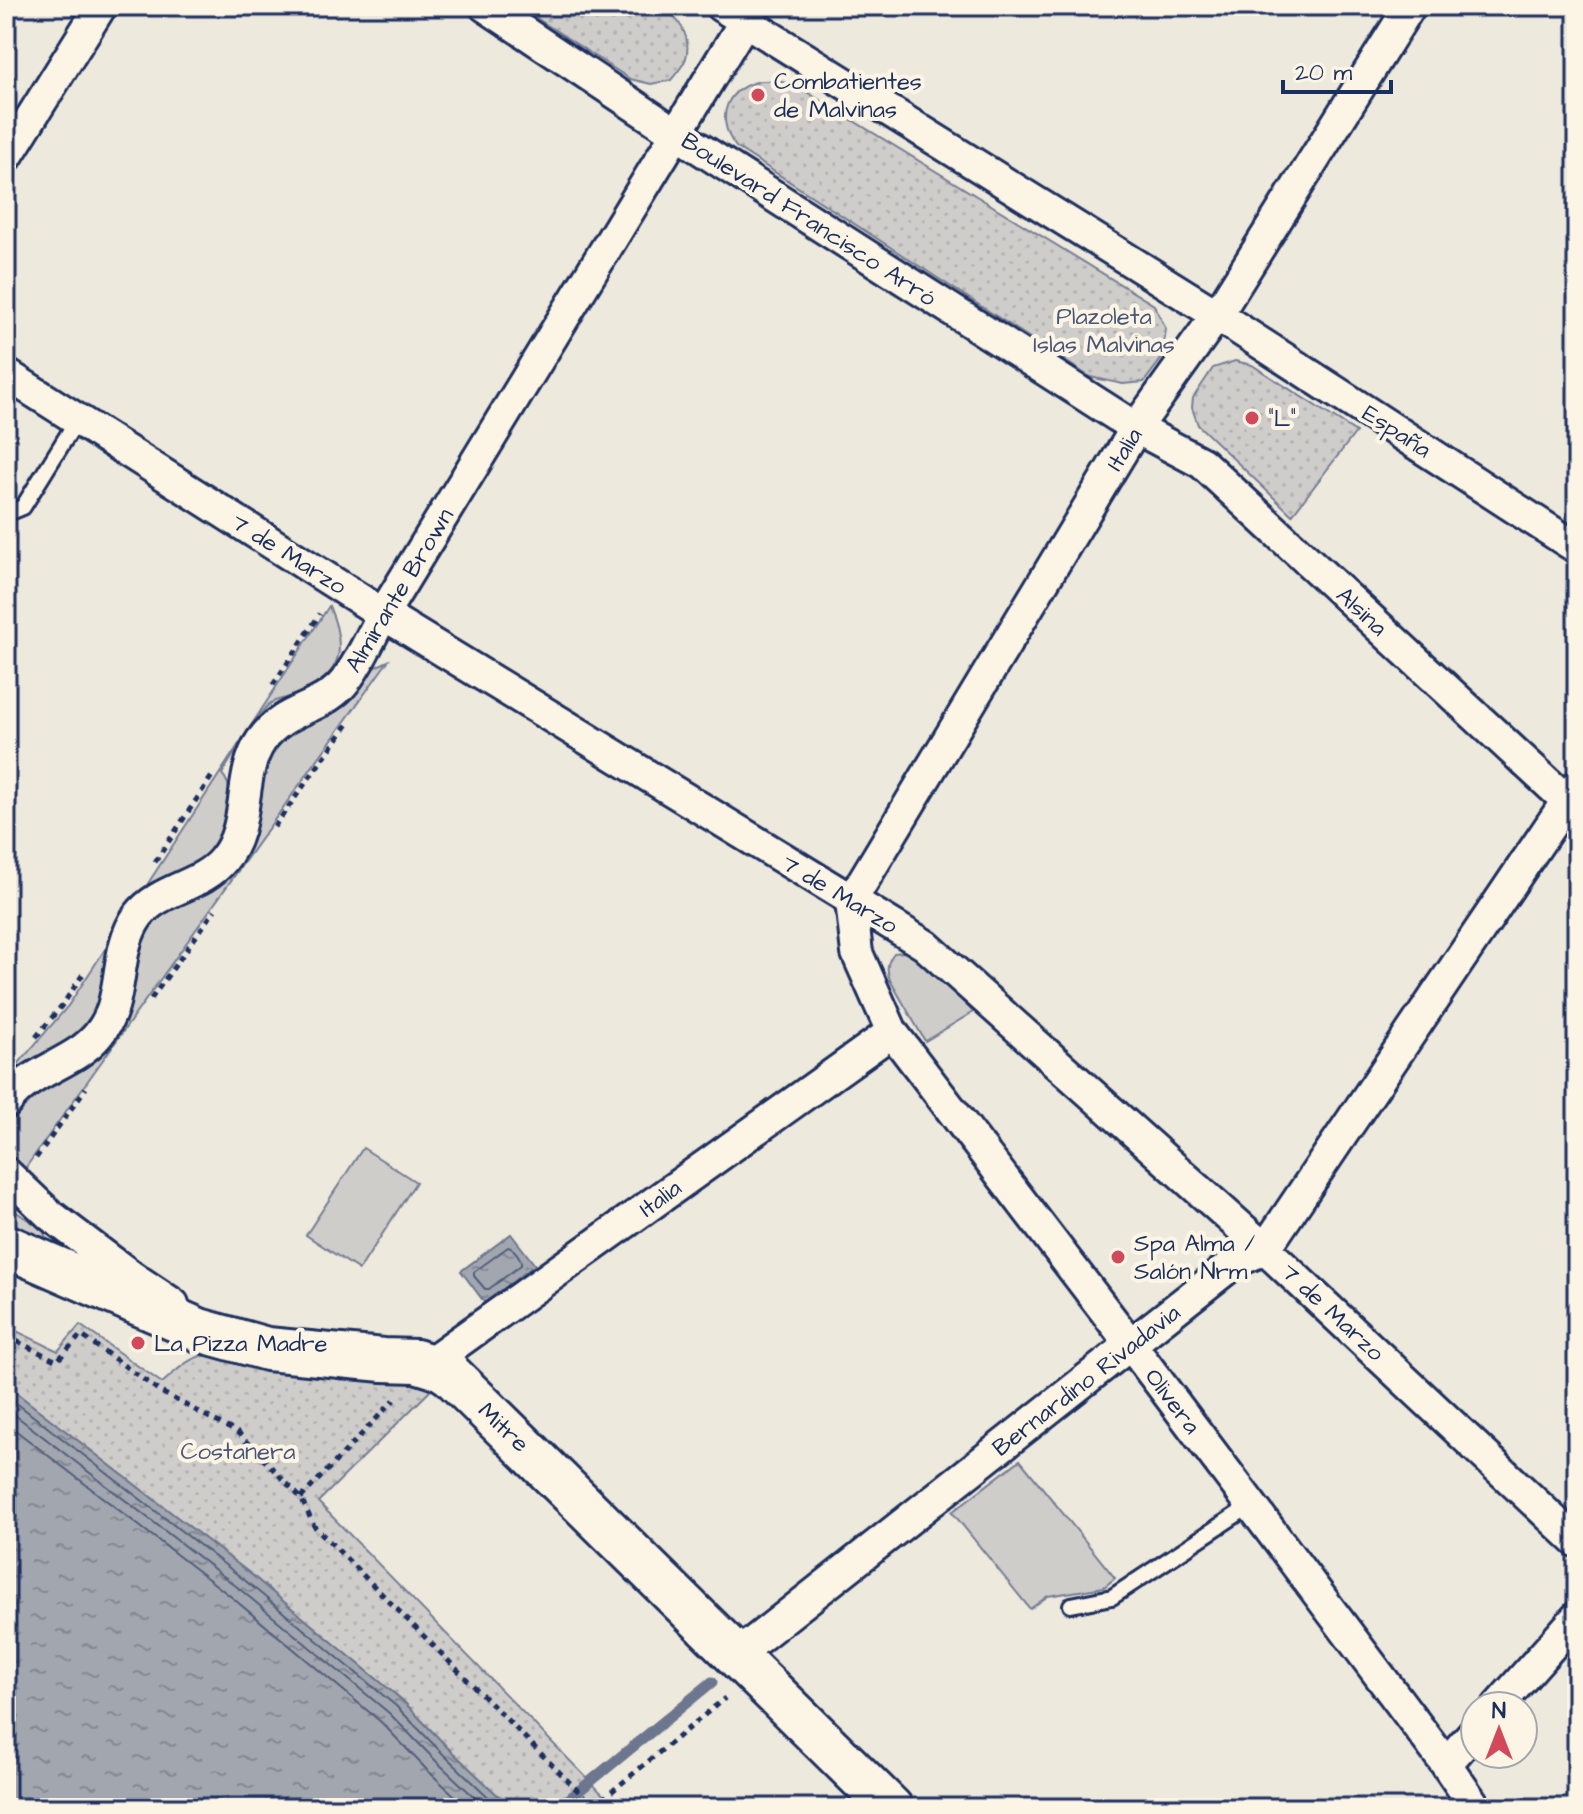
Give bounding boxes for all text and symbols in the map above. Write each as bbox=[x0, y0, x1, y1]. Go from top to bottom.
scale bar bbox=[1283, 44, 1391, 94]
text: 20 m bbox=[1295, 56, 1352, 90]
place label: Combatientes de Malvinas bbox=[774, 65, 922, 127]
marker: Combatientes de Malvinas bbox=[749, 86, 767, 104]
street label: Boulevard Francisco Arró bbox=[674, 124, 943, 315]
park label: Plazoleta Islas Malvinas bbox=[1033, 300, 1175, 362]
street label: España bbox=[1355, 397, 1438, 467]
place label: "L" bbox=[1268, 402, 1296, 436]
marker: "L" bbox=[1243, 409, 1261, 427]
street label: Italia bbox=[1098, 421, 1151, 478]
street label: Almirante Brown bbox=[337, 502, 462, 679]
street label: 7 de Marzo bbox=[224, 506, 353, 604]
street label: Alsina bbox=[1328, 579, 1395, 644]
street label: 7 de Marzo bbox=[775, 847, 904, 943]
street label: Italia bbox=[632, 1172, 689, 1226]
place label: Spa Alma / Salón Nrm bbox=[1134, 1227, 1255, 1289]
marker: Spa Alma / Salón Nrm bbox=[1109, 1248, 1127, 1266]
street label: 7 de Marzo bbox=[1273, 1256, 1392, 1370]
street label: Bernardino Rivadavia bbox=[986, 1297, 1188, 1465]
place label: La Pizza Madre bbox=[154, 1327, 328, 1361]
marker: La Pizza Madre bbox=[129, 1334, 147, 1352]
street label: Olivera bbox=[1136, 1362, 1208, 1442]
street label: Mitre bbox=[470, 1395, 536, 1461]
park label: Costanera bbox=[181, 1435, 295, 1469]
north arrow bbox=[1459, 1690, 1539, 1770]
text: N bbox=[1492, 1696, 1506, 1727]

